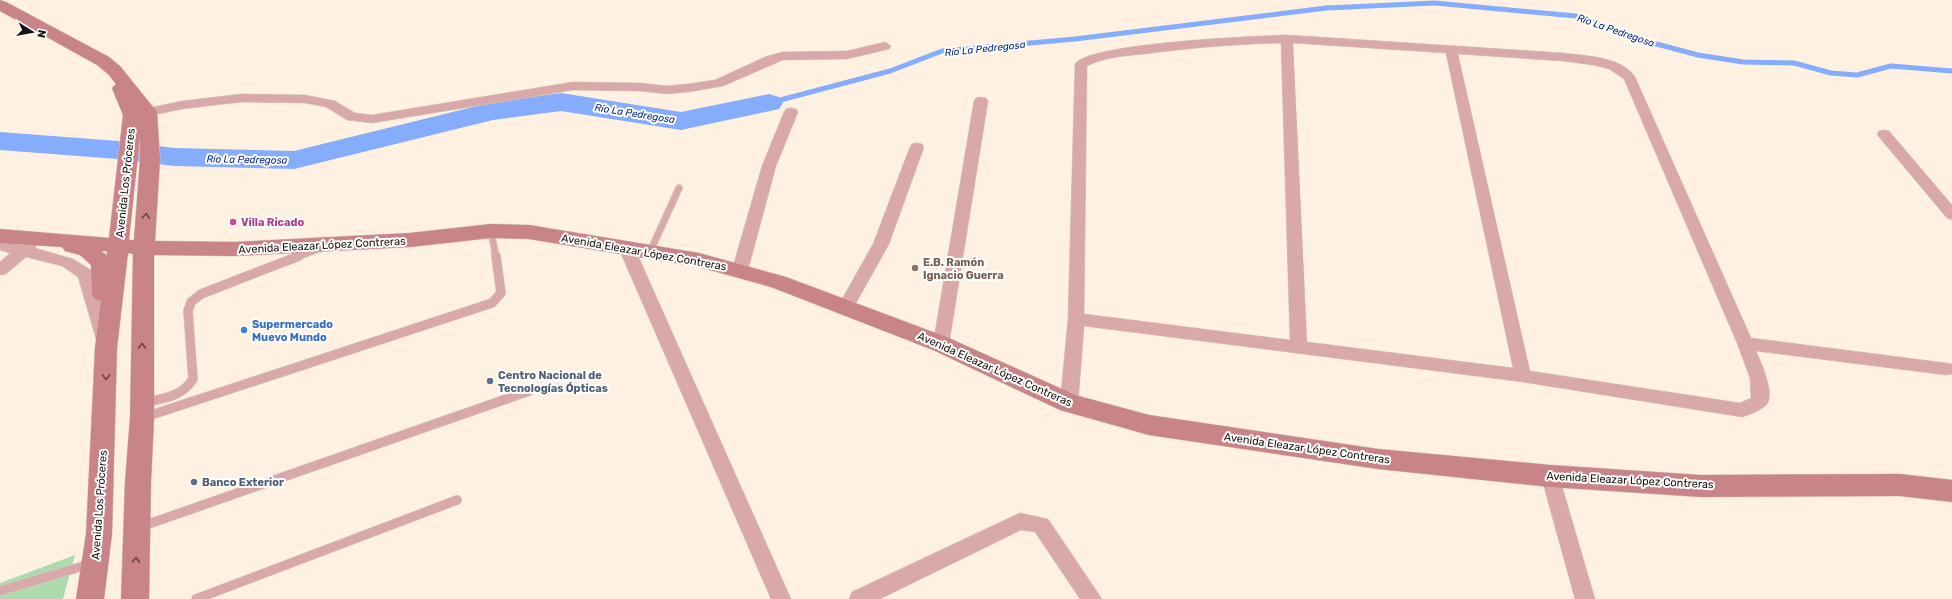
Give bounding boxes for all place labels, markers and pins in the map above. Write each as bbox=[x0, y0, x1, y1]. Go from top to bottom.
place label: Villa Ricado bbox=[241, 216, 304, 229]
marker: Villa Ricado bbox=[228, 217, 238, 227]
place label: E.B. Ramón Ignacio Guerra bbox=[923, 256, 1004, 282]
marker: E.B. Ramón Ignacio Guerra bbox=[910, 263, 920, 273]
place label: Supermercado Muevo Mundo bbox=[252, 318, 333, 344]
marker: Supermercado Muevo Mundo bbox=[239, 325, 249, 335]
place label: Centro Nacional de Tecnologías Ópticas bbox=[498, 369, 608, 395]
marker: Centro Nacional de Tecnologías Ópticas bbox=[485, 376, 495, 386]
place label: Banco Exterior bbox=[202, 476, 284, 489]
marker: Banco Exterior bbox=[189, 477, 199, 487]

